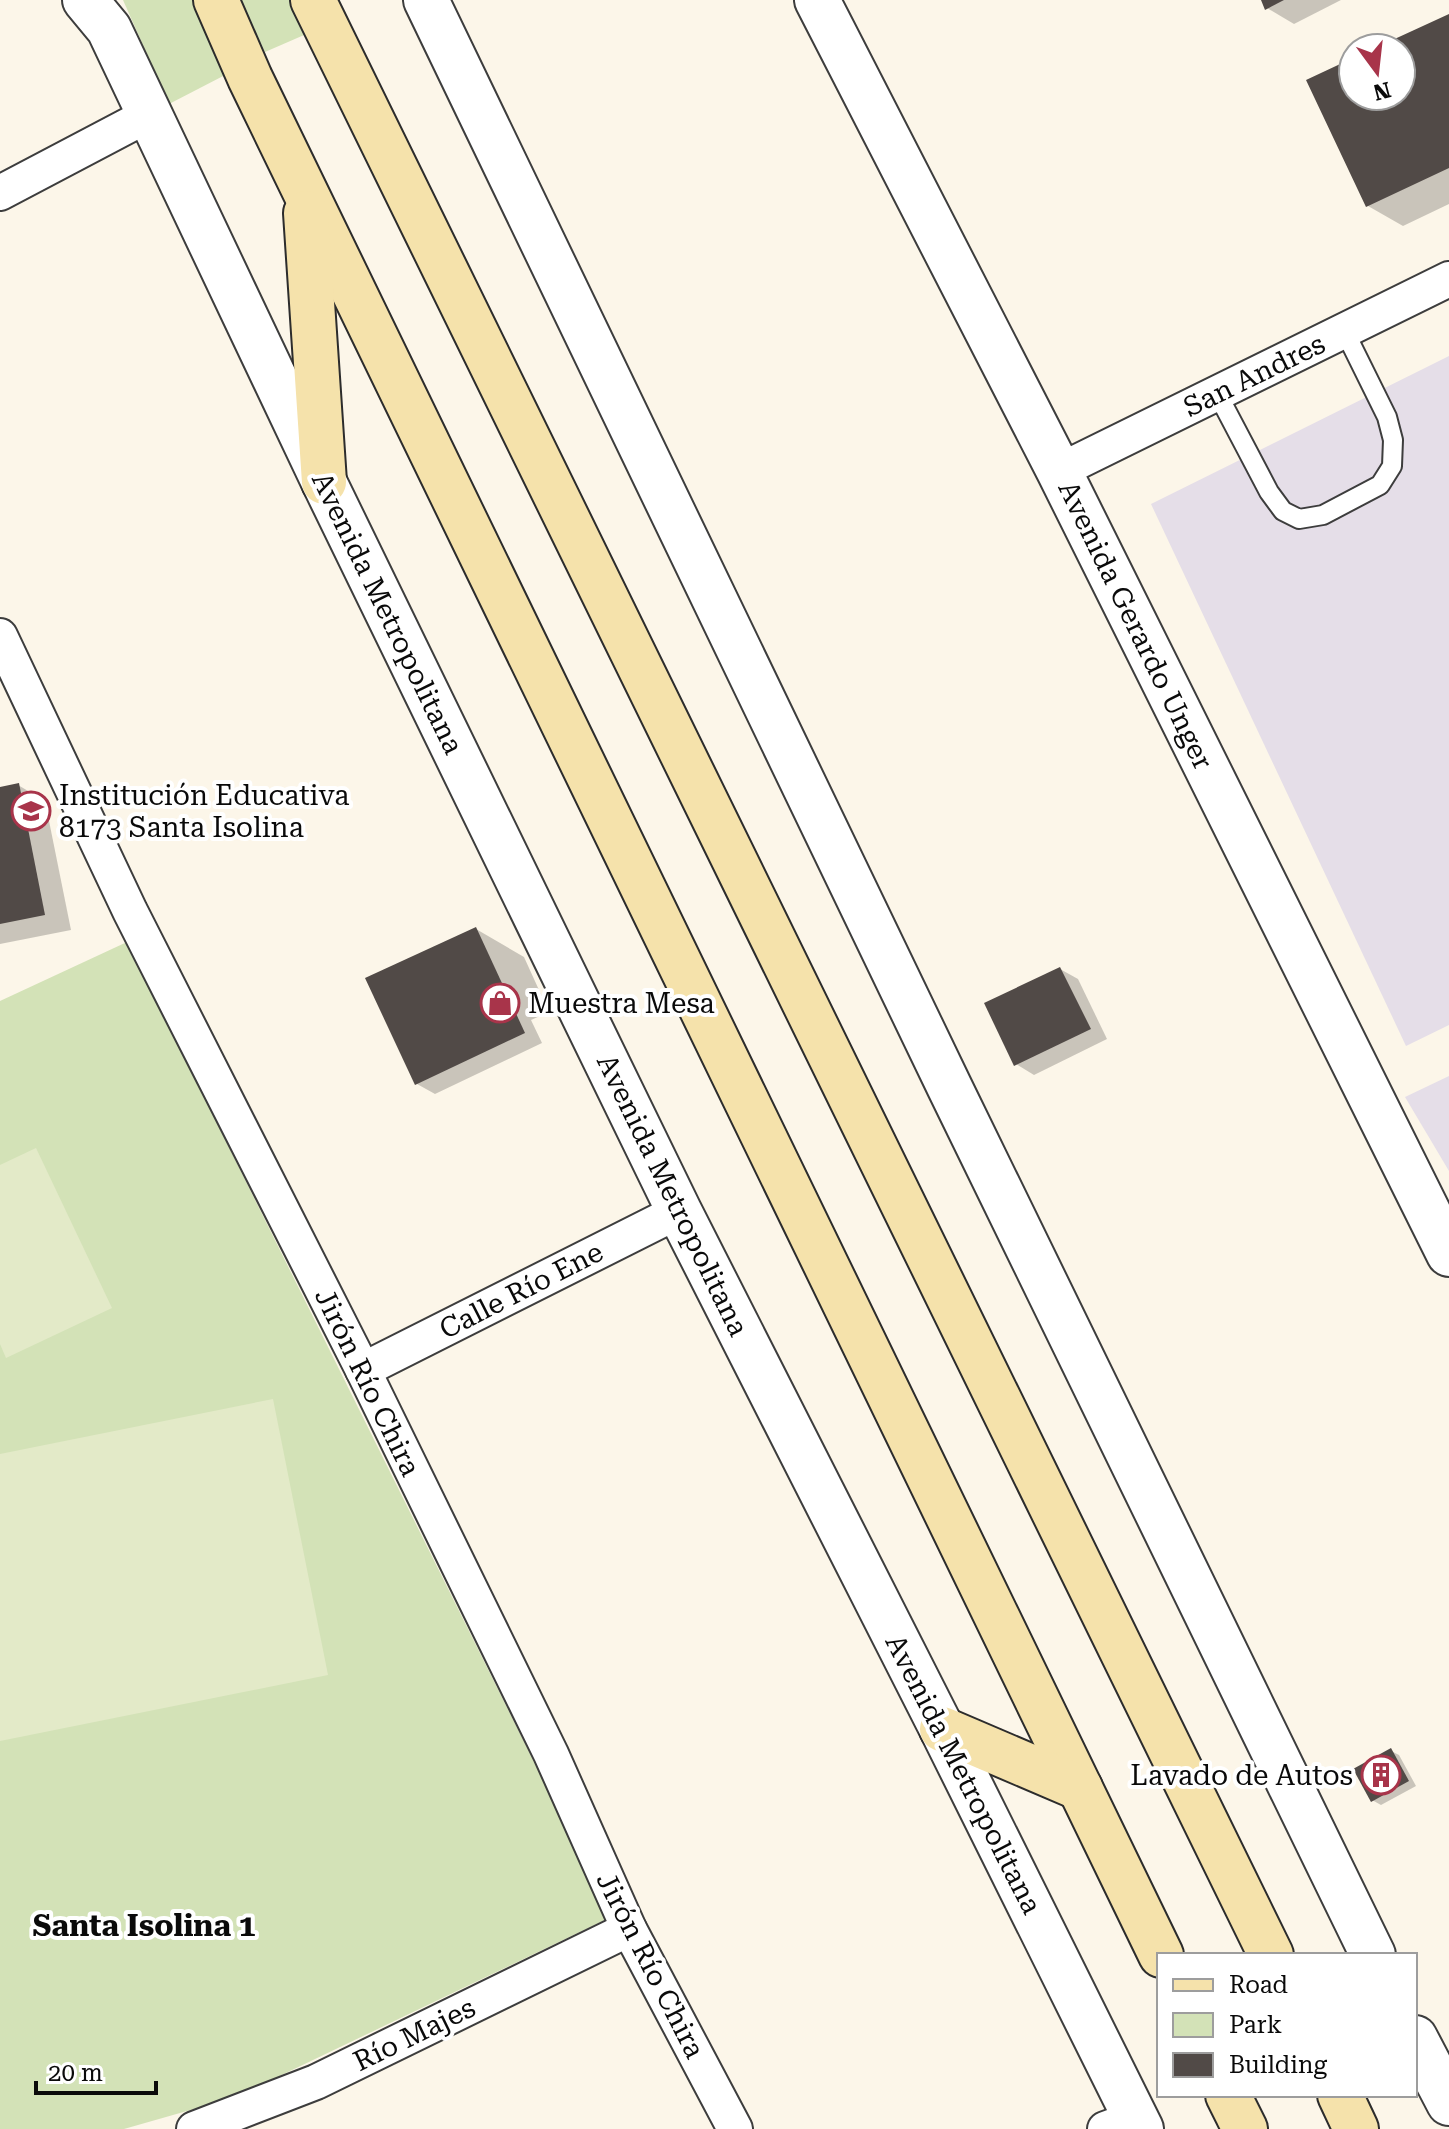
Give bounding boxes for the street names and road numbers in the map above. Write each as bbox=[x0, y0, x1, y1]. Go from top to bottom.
street label: San Andres bbox=[1178, 327, 1330, 424]
street label: Avenida Metropolitana bbox=[305, 467, 470, 759]
street label: Avenida Gerardo Unger bbox=[1051, 476, 1220, 775]
street label: Avenida Metropolitana bbox=[590, 1049, 755, 1341]
street label: Calle Río Ene bbox=[434, 1235, 608, 1346]
street label: Jirón Río Chira bbox=[308, 1283, 427, 1481]
street label: Avenida Metropolitana bbox=[879, 1629, 1048, 1920]
street label: Jirón Río Chira bbox=[589, 1867, 712, 2064]
street label: Río Majes bbox=[348, 1991, 480, 2078]

